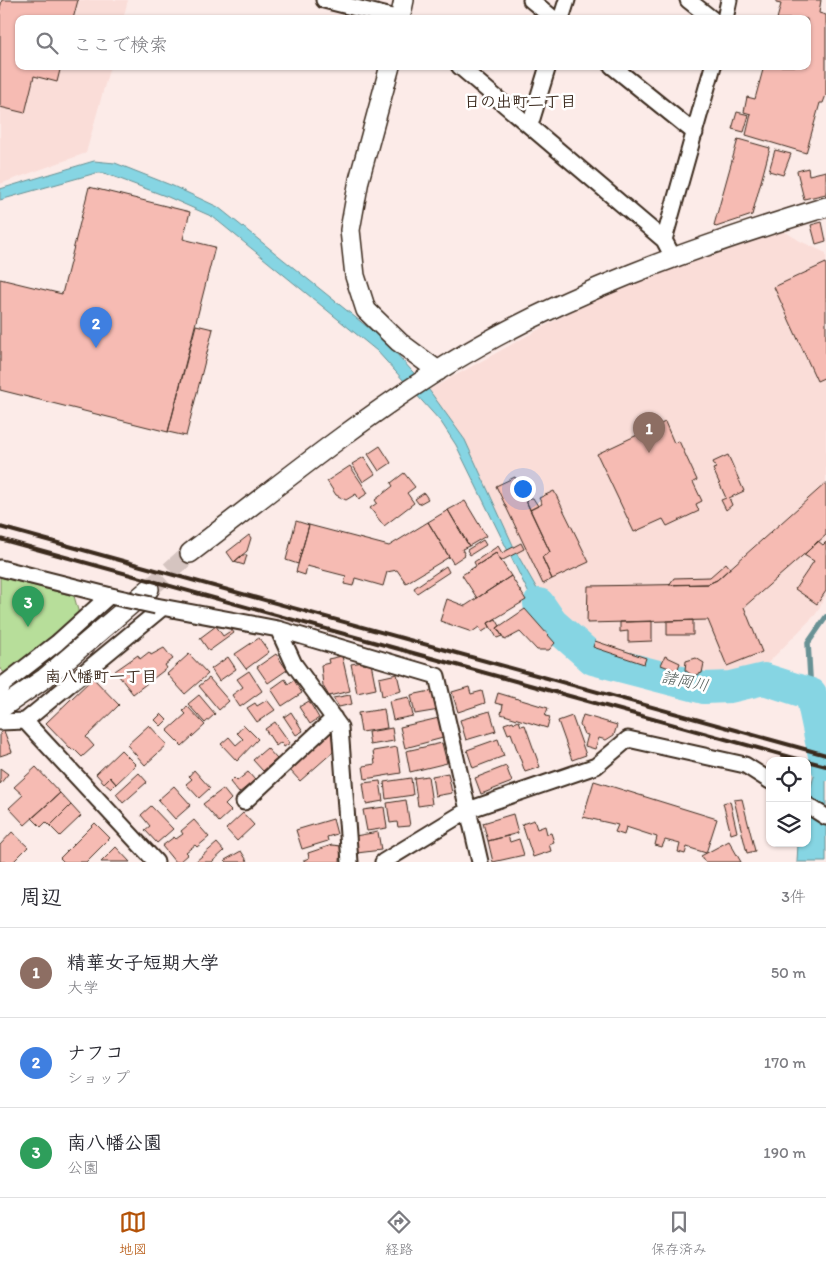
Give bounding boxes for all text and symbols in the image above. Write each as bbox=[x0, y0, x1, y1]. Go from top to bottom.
search box bbox=[15, 15, 811, 70]
icon: search bbox=[33, 29, 61, 57]
text: ここで検索 bbox=[73, 33, 168, 56]
district label: 日の出町二丁目 bbox=[464, 92, 576, 111]
pin: 2 bbox=[80, 307, 112, 348]
pin: 1 bbox=[633, 412, 665, 453]
your location bbox=[510, 476, 536, 502]
pin: 3 bbox=[12, 586, 44, 627]
district label: 南八幡町一丁目 bbox=[45, 667, 157, 686]
water label: 諸岡川 bbox=[660, 667, 710, 695]
map controls bbox=[766, 757, 811, 847]
button: locate bbox=[766, 757, 811, 802]
button: layers bbox=[766, 802, 811, 847]
text: 周辺 bbox=[20, 884, 62, 909]
text: 3件 bbox=[781, 887, 806, 906]
text: 精華女子短期大学 bbox=[67, 951, 219, 974]
text: 1 bbox=[32, 963, 40, 982]
text: 50 m bbox=[771, 963, 806, 982]
text: 大学 bbox=[67, 978, 99, 997]
text: ナフコ bbox=[67, 1041, 124, 1064]
text: 2 bbox=[32, 1053, 40, 1072]
text: 170 m bbox=[764, 1053, 806, 1072]
text: ショップ bbox=[67, 1068, 130, 1087]
text: 南八幡公園 bbox=[67, 1131, 162, 1154]
text: 3 bbox=[32, 1143, 40, 1162]
text: 190 m bbox=[763, 1143, 806, 1162]
text: 公園 bbox=[67, 1158, 99, 1177]
tab: 地図 bbox=[119, 1208, 147, 1258]
tab: 経路 bbox=[385, 1208, 413, 1258]
tab: 保存済み bbox=[651, 1208, 707, 1258]

